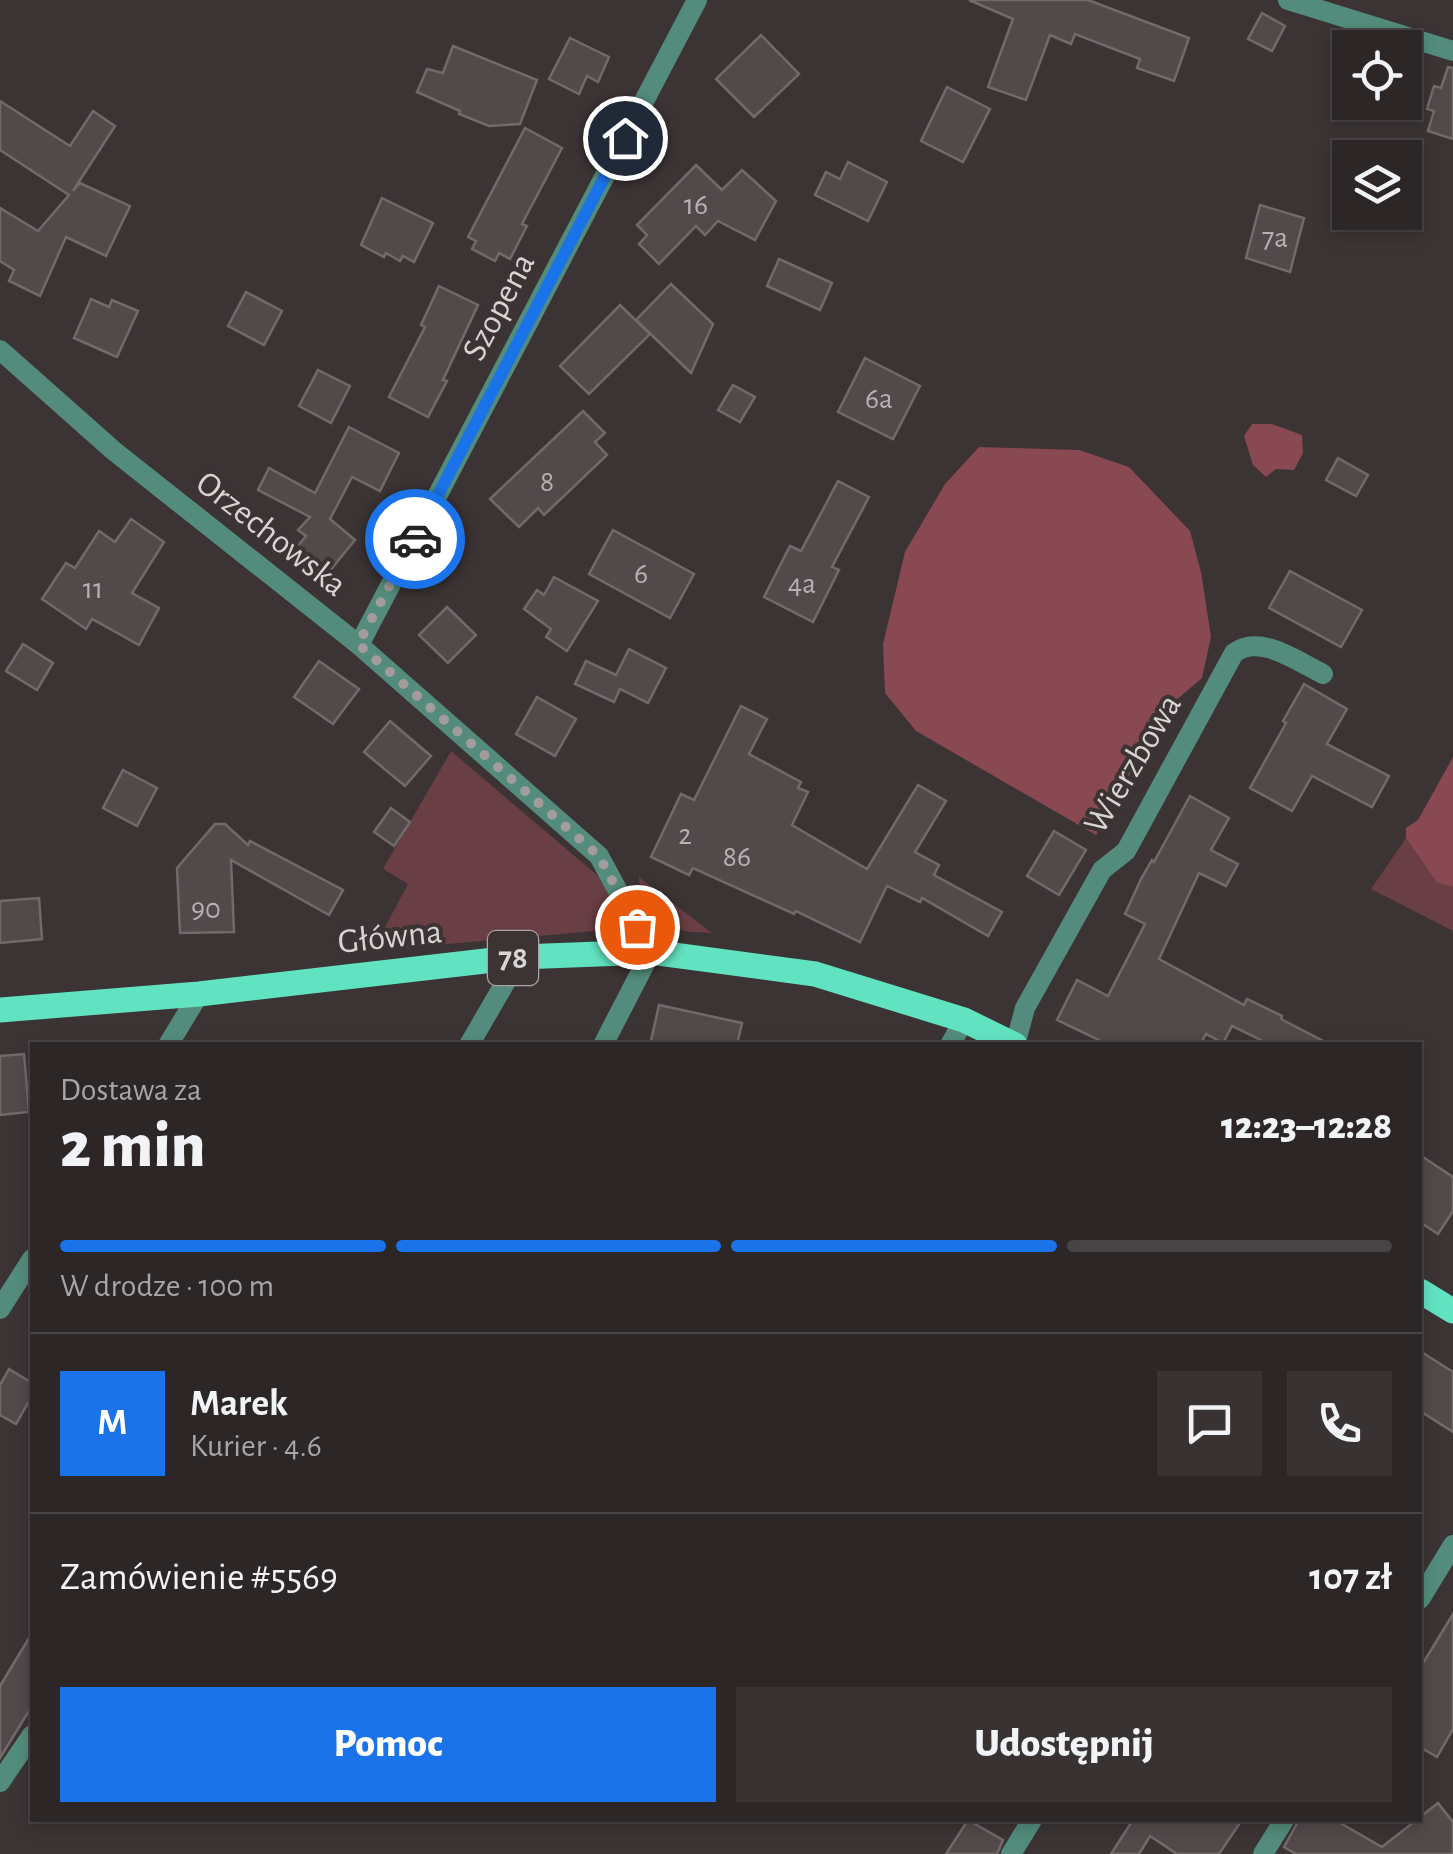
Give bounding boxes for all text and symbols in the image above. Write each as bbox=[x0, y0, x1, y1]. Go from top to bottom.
map controls bbox=[1332, 30, 1422, 230]
button: locate bbox=[1332, 30, 1422, 120]
pin bbox=[583, 96, 668, 181]
icon: home bbox=[598, 111, 653, 166]
button: layers bbox=[1332, 140, 1422, 230]
house number: 16 bbox=[684, 190, 708, 220]
house number: 7a bbox=[1262, 223, 1288, 253]
street label: Szopena bbox=[456, 248, 542, 366]
house number: 6a bbox=[865, 384, 893, 414]
street label: Orzechowska bbox=[189, 465, 353, 603]
house number: 8 bbox=[540, 467, 554, 497]
courier bbox=[365, 489, 465, 589]
icon: car bbox=[388, 512, 443, 567]
house number: 6 bbox=[634, 559, 648, 589]
house number: 4a bbox=[788, 569, 816, 599]
house number: 11 bbox=[83, 574, 103, 604]
street label: Wierzbowa bbox=[1078, 688, 1188, 840]
house number: 2 bbox=[678, 820, 692, 850]
house number: 86 bbox=[723, 842, 751, 872]
pin bbox=[595, 885, 680, 970]
house number: 90 bbox=[191, 894, 221, 924]
icon: bag bbox=[610, 900, 665, 955]
street label: Główna bbox=[336, 914, 444, 960]
road number: 78 bbox=[488, 931, 538, 985]
text: Dostawa za bbox=[60, 1074, 202, 1106]
text: 12:23–12:28 bbox=[1221, 1108, 1392, 1146]
text: 2 min bbox=[60, 1114, 206, 1179]
text: W drodze · 100 m bbox=[60, 1270, 274, 1302]
button: chat bbox=[1157, 1371, 1262, 1476]
button: phone bbox=[1287, 1371, 1392, 1476]
text: Marek bbox=[190, 1385, 288, 1423]
text: M bbox=[97, 1404, 128, 1442]
text: Kurier · 4.6 bbox=[190, 1430, 322, 1462]
text: Zamówienie #5569 bbox=[60, 1559, 338, 1597]
text: 107 zł bbox=[1309, 1559, 1392, 1597]
button: Pomoc bbox=[60, 1687, 716, 1802]
button: Udostępnij bbox=[736, 1687, 1392, 1802]

